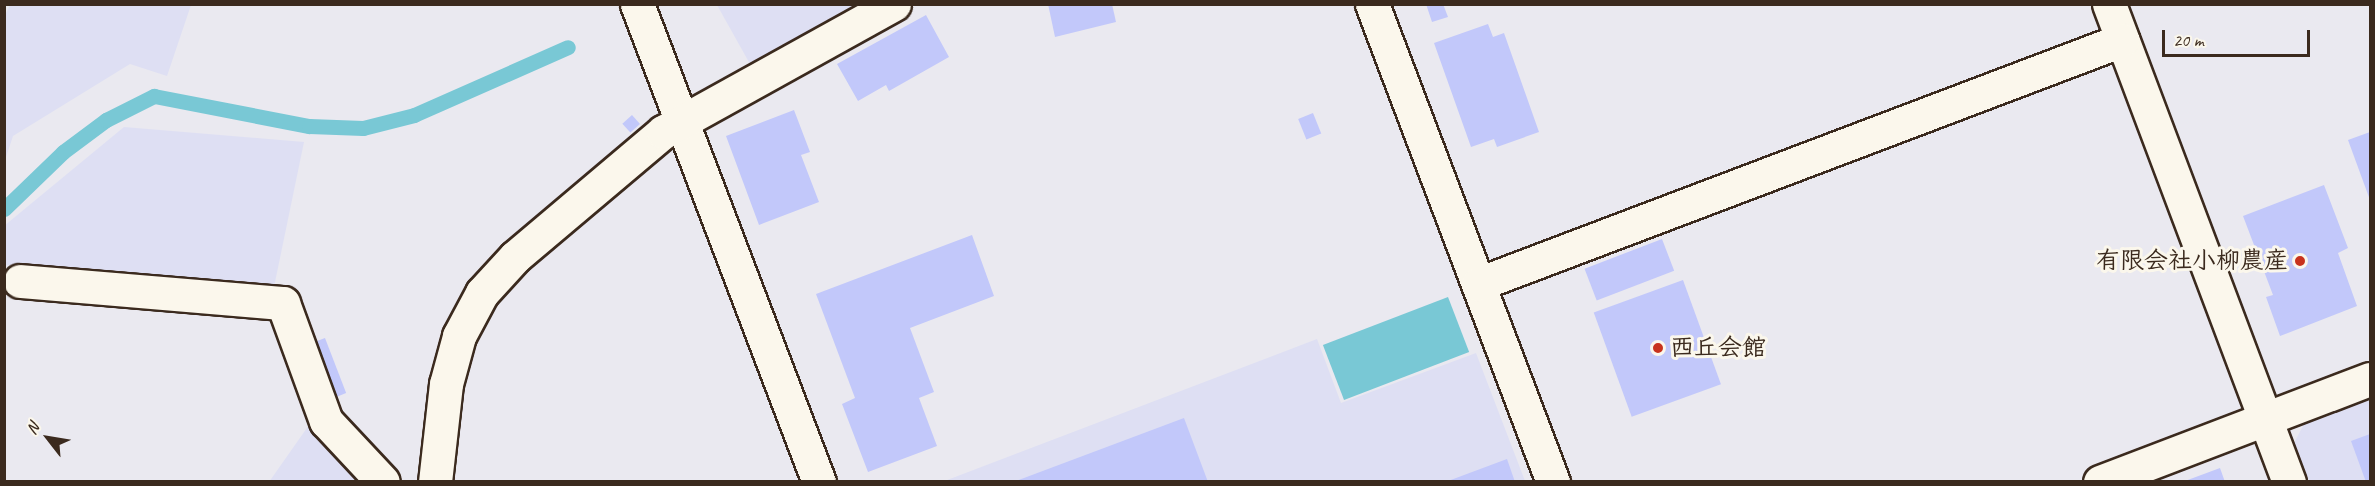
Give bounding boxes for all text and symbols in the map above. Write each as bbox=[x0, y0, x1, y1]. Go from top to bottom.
scale bar bbox=[2165, 18, 2314, 56]
text: 20 m bbox=[2173, 29, 2204, 51]
place label: 有限会社小柳農産 bbox=[2096, 247, 2288, 275]
marker: 有限会社小柳農産 bbox=[2293, 254, 2307, 268]
place label: 西丘会館 bbox=[1670, 334, 1766, 362]
marker: 西丘会館 bbox=[1651, 341, 1665, 355]
north arrow bbox=[18, 408, 78, 468]
text: N bbox=[21, 419, 44, 438]

